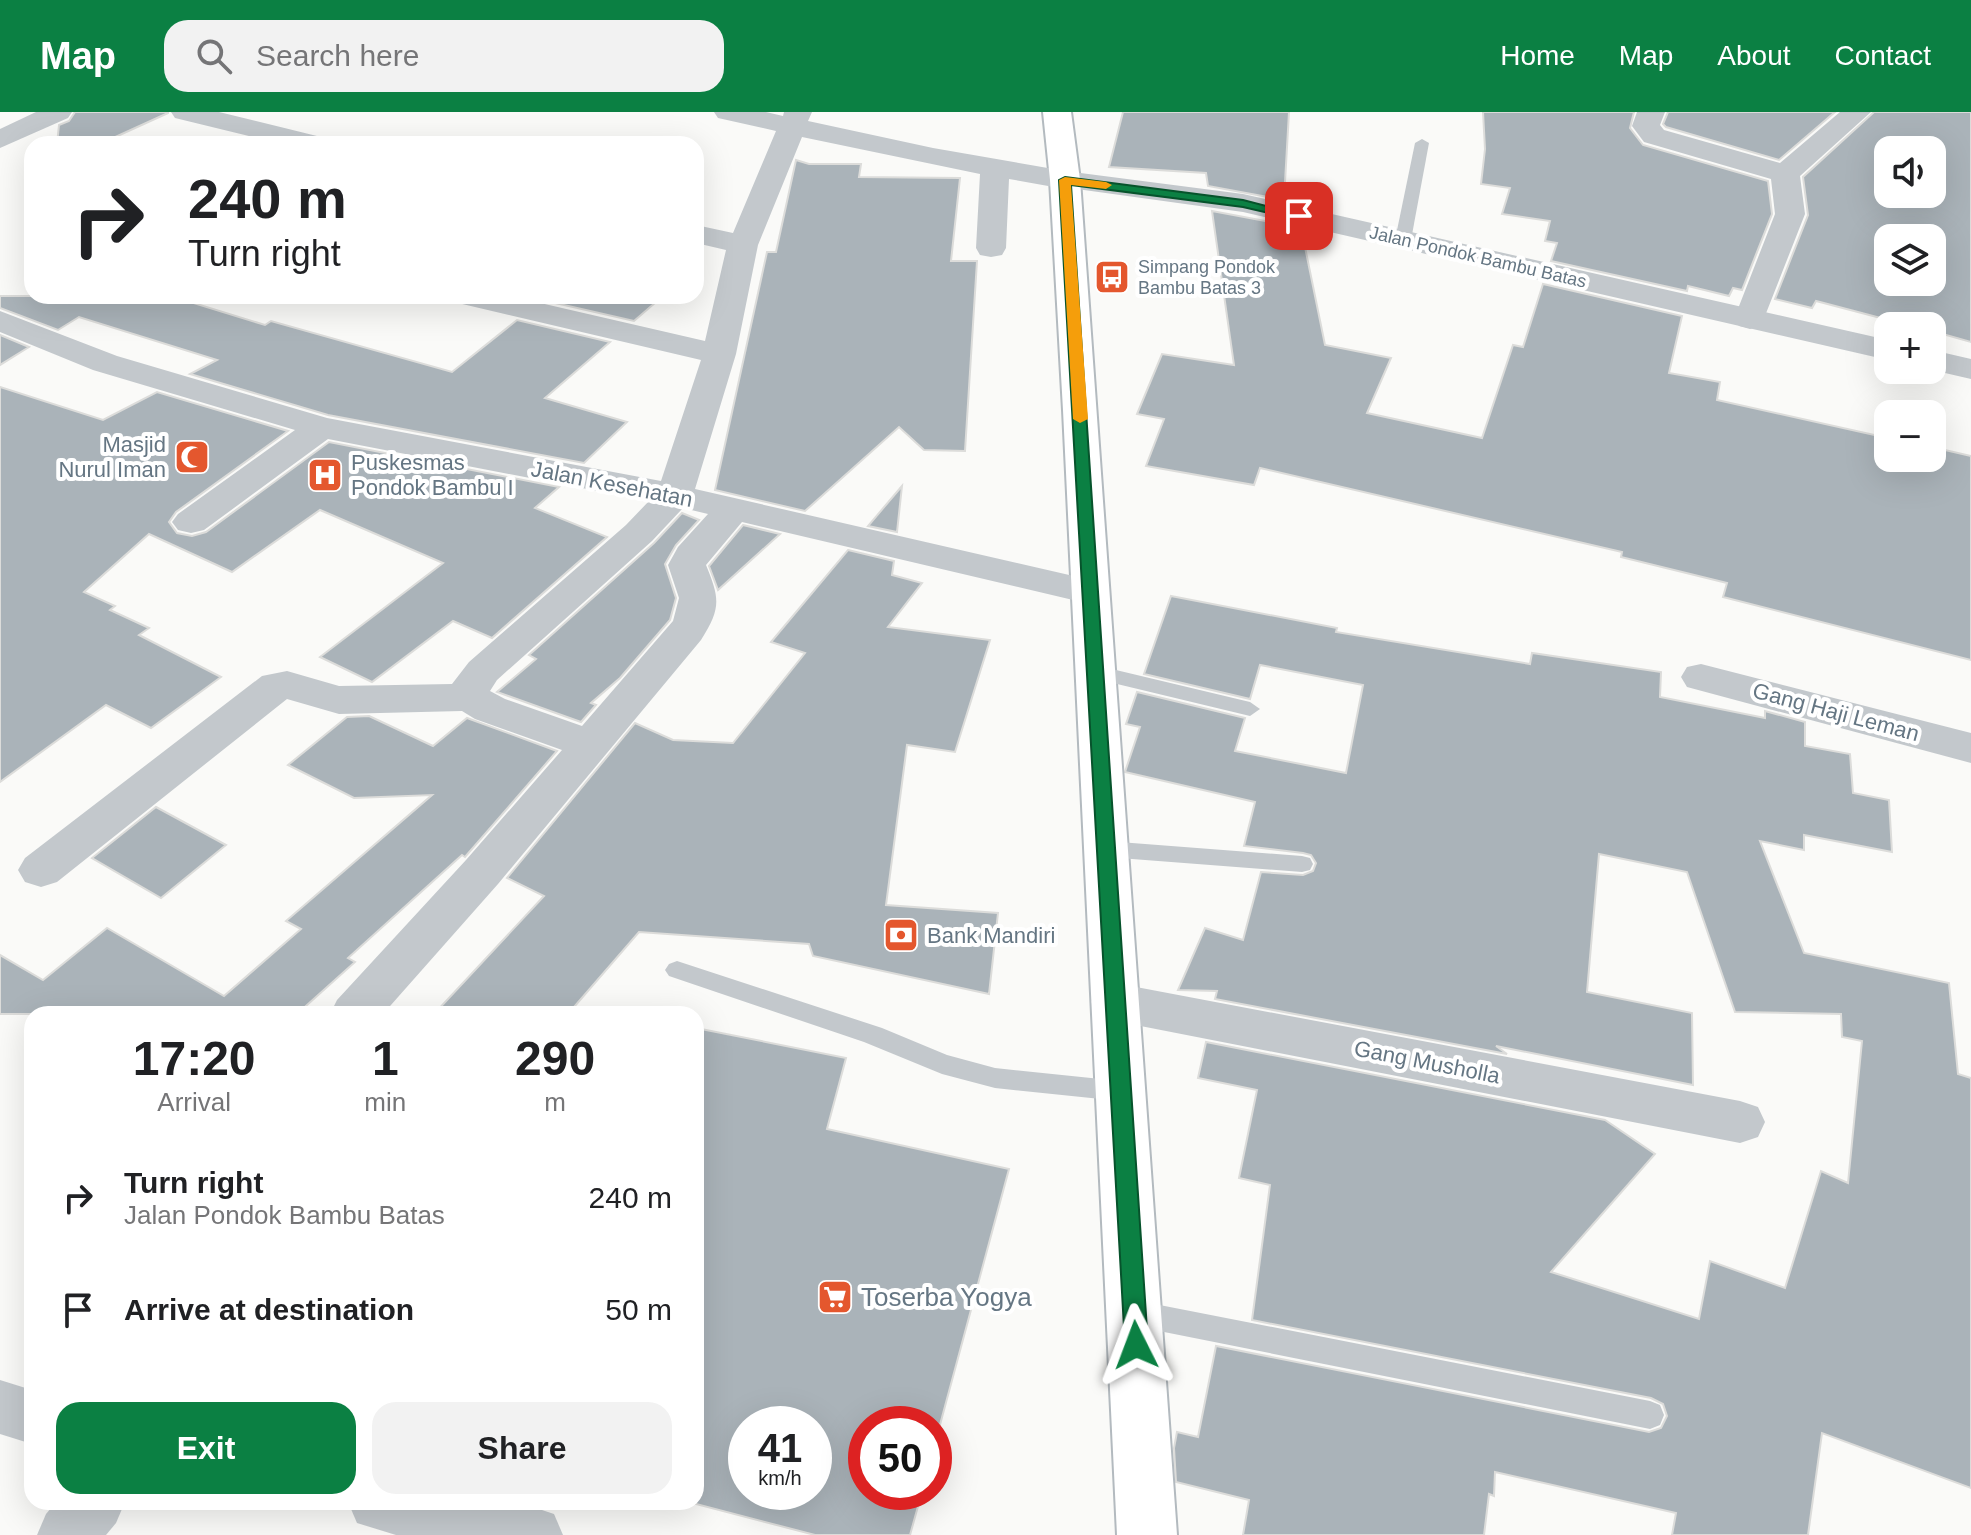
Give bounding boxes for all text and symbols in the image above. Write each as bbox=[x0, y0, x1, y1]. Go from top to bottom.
search box bbox=[164, 20, 724, 92]
icon: search bbox=[192, 34, 236, 78]
text: Map bbox=[40, 35, 116, 77]
text: Search here bbox=[256, 39, 419, 72]
text: Home bbox=[1500, 40, 1575, 71]
text: Map bbox=[1619, 40, 1673, 71]
text: About bbox=[1717, 40, 1791, 71]
text: Contact bbox=[1835, 40, 1931, 71]
map controls bbox=[1874, 136, 1946, 472]
button: sound bbox=[1874, 136, 1946, 208]
text: 240 m bbox=[188, 167, 347, 230]
icon: right bbox=[56, 168, 160, 272]
pin bbox=[1265, 182, 1333, 250]
icon: arrive bbox=[1277, 194, 1321, 238]
street label: Jalan Pondok Bambu Batas bbox=[1368, 222, 1588, 292]
button: layers bbox=[1874, 224, 1946, 296]
text: Turn right bbox=[188, 233, 341, 274]
place label: Simpang Pondok Bambu Batas 3 bbox=[1138, 257, 1276, 298]
bus stop icon: Simpang Pondok Bambu Batas 3 bbox=[1093, 258, 1131, 296]
button: + bbox=[1874, 312, 1946, 384]
button: − bbox=[1874, 400, 1946, 472]
place label: Masjid Nurul Iman bbox=[58, 432, 166, 482]
mosque icon: Masjid Nurul Iman bbox=[173, 438, 211, 476]
place label: Puskesmas Pondok Bambu I bbox=[351, 450, 514, 500]
hospital icon: Puskesmas Pondok Bambu I bbox=[306, 456, 344, 494]
street label: Jalan Kesehatan bbox=[529, 456, 695, 512]
street label: Gang Haji Leman bbox=[1750, 678, 1922, 746]
bank icon: Bank Mandiri bbox=[882, 916, 920, 954]
place label: Bank Mandiri bbox=[927, 923, 1055, 948]
text: 17:20 bbox=[133, 1032, 256, 1085]
text: 1 bbox=[372, 1032, 399, 1085]
text: 290 bbox=[515, 1032, 595, 1085]
street label: Gang Musholla bbox=[1352, 1036, 1503, 1089]
text: Arrival bbox=[157, 1087, 231, 1117]
text: min bbox=[364, 1087, 406, 1117]
text: m bbox=[544, 1087, 566, 1117]
text: Turn right bbox=[124, 1166, 263, 1199]
icon: right bbox=[56, 1176, 100, 1220]
text: 240 m bbox=[589, 1181, 672, 1214]
text: Jalan Pondok Bambu Batas bbox=[124, 1200, 445, 1230]
supermarket icon: Toserba Yogya bbox=[816, 1278, 854, 1316]
place label: Toserba Yogya bbox=[861, 1282, 1032, 1312]
icon: arrive bbox=[56, 1288, 100, 1332]
text: Arrive at destination bbox=[124, 1293, 414, 1326]
text: 50 m bbox=[605, 1293, 672, 1326]
position arrow bbox=[1094, 1303, 1178, 1387]
button: Exit bbox=[56, 1402, 356, 1494]
button: Share bbox=[372, 1402, 672, 1494]
speed limit sign: 50 bbox=[848, 1406, 952, 1510]
text: 41 bbox=[758, 1426, 802, 1470]
text: km/h bbox=[758, 1467, 802, 1489]

